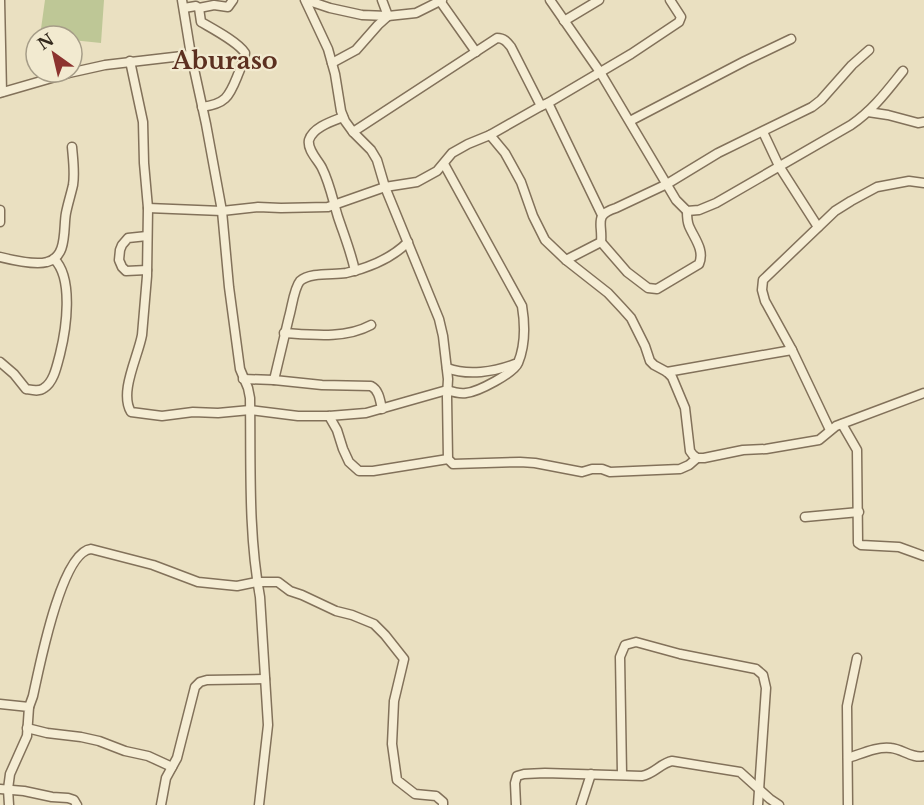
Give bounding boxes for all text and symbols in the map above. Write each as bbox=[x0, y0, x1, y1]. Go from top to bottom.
north arrow bbox=[24, 24, 84, 84]
text: N bbox=[34, 29, 57, 54]
district label: Aburaso bbox=[171, 46, 278, 75]

